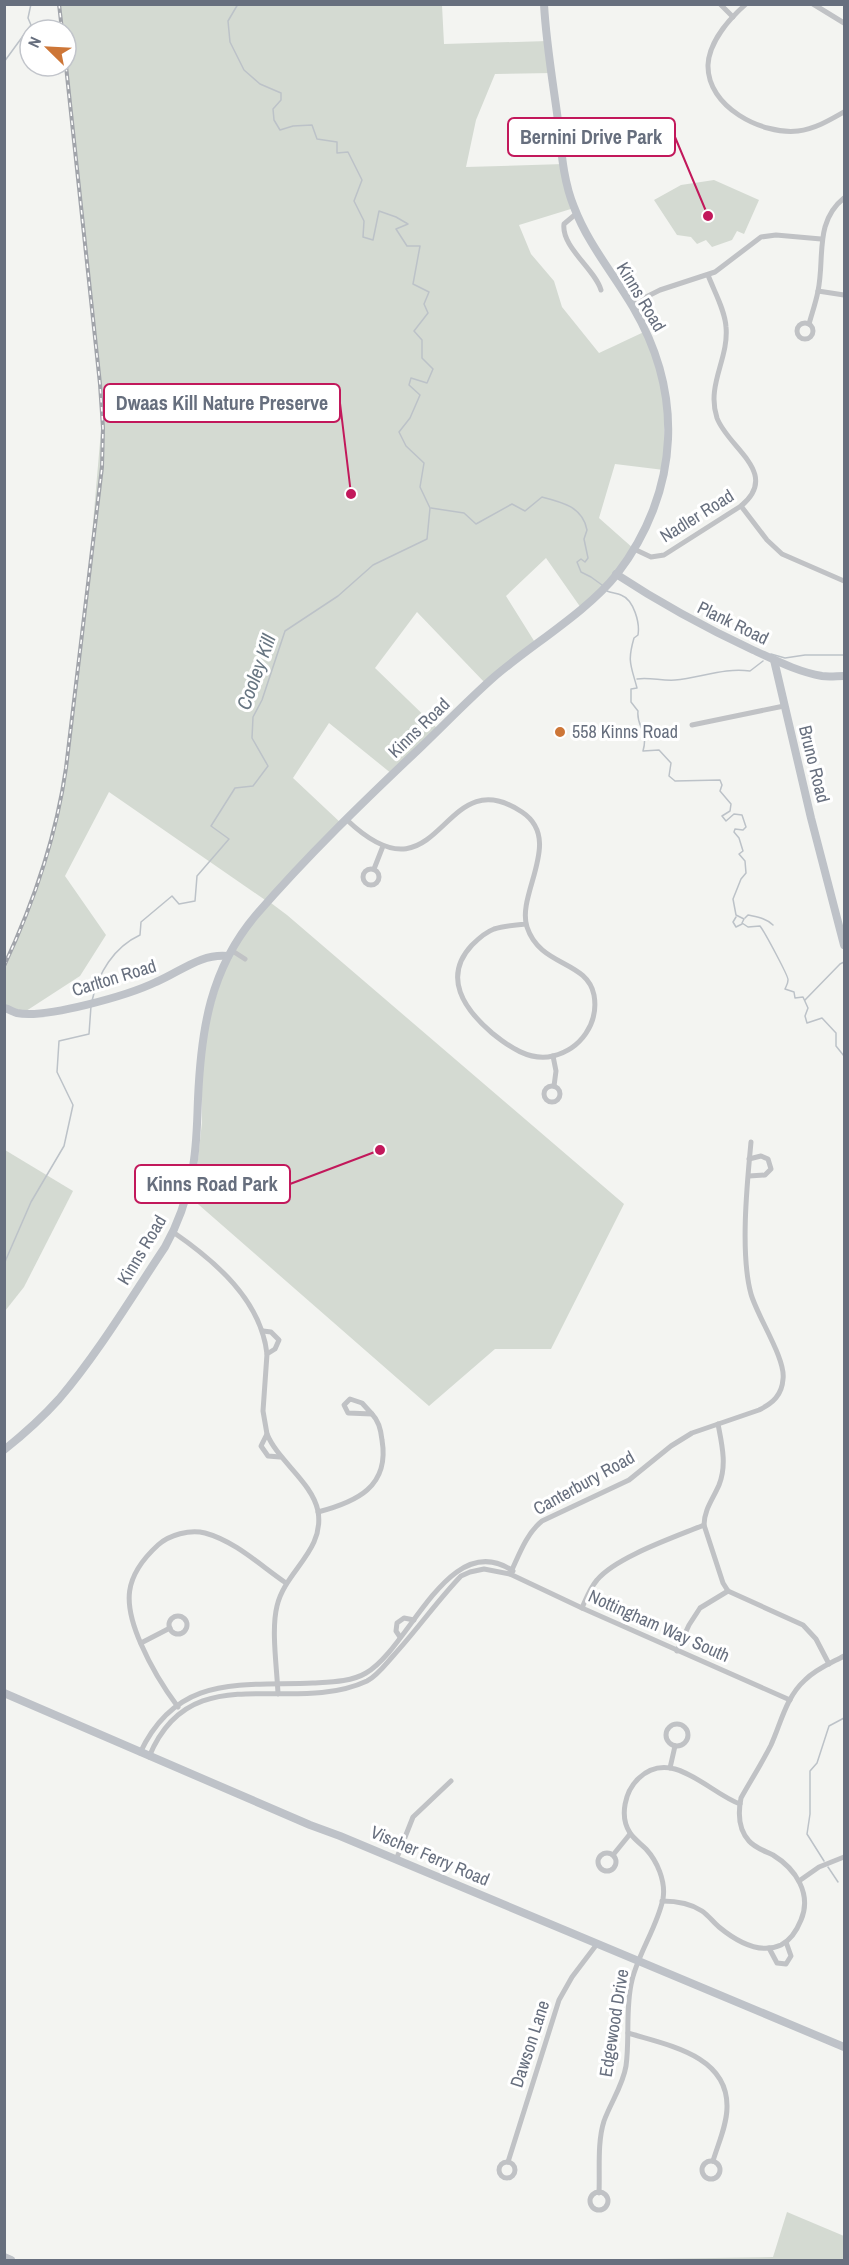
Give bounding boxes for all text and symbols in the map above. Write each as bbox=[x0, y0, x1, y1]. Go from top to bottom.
north arrow bbox=[18, 18, 78, 78]
text: N bbox=[22, 33, 46, 51]
callout: Bernini Drive Park bbox=[508, 118, 675, 156]
text: Bernini Drive Park bbox=[520, 123, 663, 150]
street label: Kinns Road bbox=[611, 257, 672, 336]
callout: Dwaas Kill Nature Preserve bbox=[104, 384, 340, 422]
text: Dwaas Kill Nature Preserve bbox=[116, 389, 328, 416]
street label: Nadler Road bbox=[655, 483, 738, 548]
street label: Plank Road bbox=[693, 595, 773, 651]
water label: Cooley Kill bbox=[229, 630, 282, 713]
street label: Kinns Road bbox=[382, 692, 455, 763]
place label: 558 Kinns Road bbox=[572, 719, 678, 744]
street label: Bruno Road bbox=[793, 723, 836, 805]
marker: 558 Kinns Road bbox=[553, 725, 567, 739]
street label: Carlton Road bbox=[69, 953, 159, 1002]
callout: Kinns Road Park bbox=[135, 1165, 290, 1203]
text: Kinns Road Park bbox=[146, 1170, 278, 1197]
street label: Kinns Road bbox=[111, 1210, 172, 1289]
street label: Canterbury Road bbox=[529, 1444, 639, 1521]
street label: Nottingham Way South bbox=[585, 1583, 734, 1668]
street label: Vischer Ferry Road bbox=[367, 1819, 494, 1892]
street label: Edgewood Drive bbox=[593, 1967, 634, 2079]
street label: Dawson Lane bbox=[504, 1997, 555, 2091]

